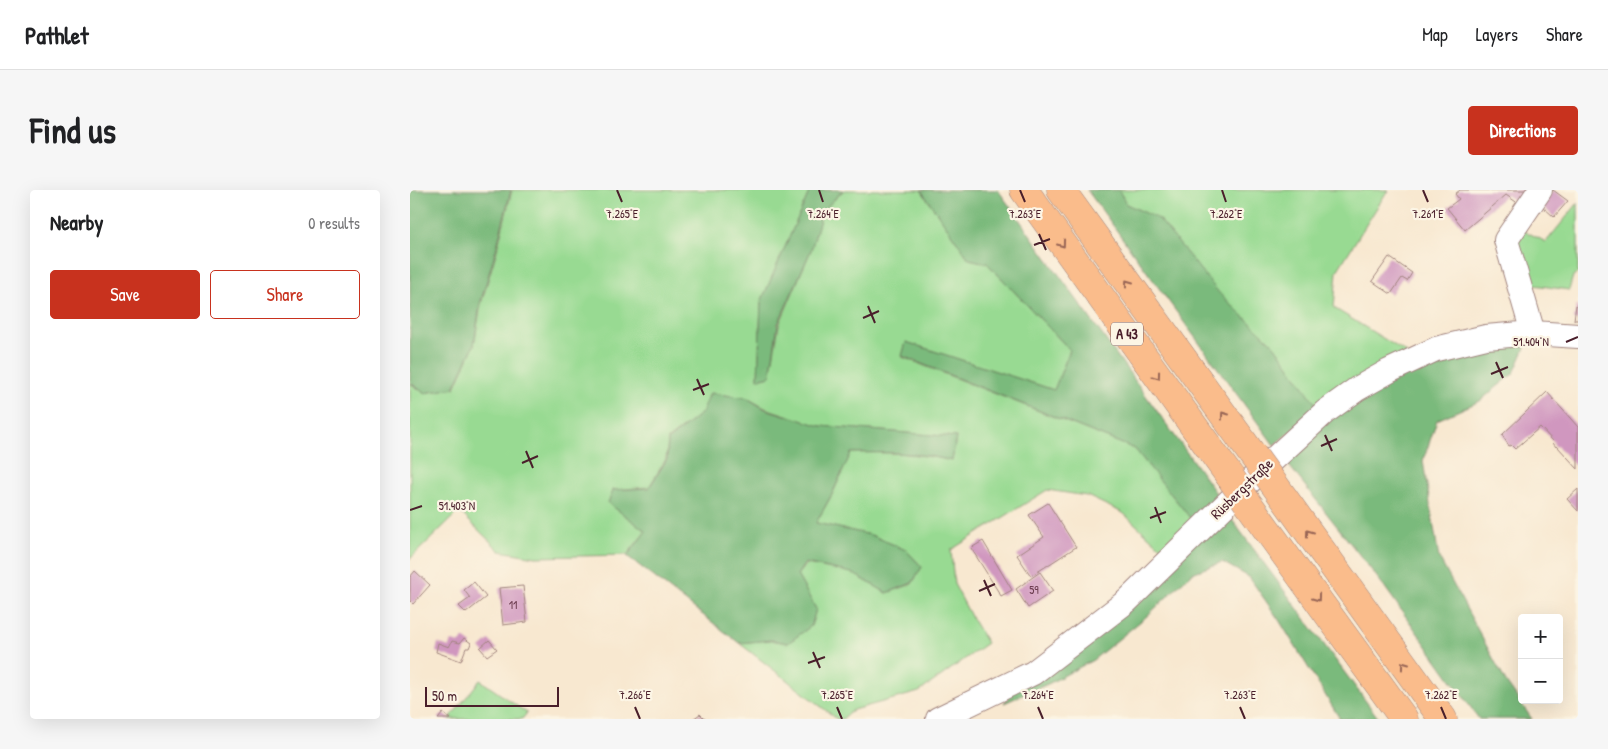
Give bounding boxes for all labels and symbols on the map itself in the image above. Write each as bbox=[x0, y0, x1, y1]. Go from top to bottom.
text: 7.265°E bbox=[606, 205, 639, 222]
text: 7.264°E bbox=[807, 205, 839, 222]
text: 7.263°E bbox=[1009, 205, 1042, 222]
text: 7.262°E bbox=[1210, 205, 1243, 222]
text: 7.261°E bbox=[1412, 205, 1444, 222]
one-way arrow bbox=[1056, 238, 1065, 248]
one-way arrow bbox=[1126, 280, 1134, 289]
road number: A 43 bbox=[1111, 322, 1143, 346]
text: 51.404°N bbox=[1513, 333, 1549, 350]
one-way arrow bbox=[1151, 370, 1160, 380]
one-way arrow bbox=[1221, 411, 1230, 421]
street label: Rüsbergstraße bbox=[1206, 453, 1278, 524]
text: 51.403°N bbox=[439, 497, 475, 514]
one-way arrow bbox=[1307, 530, 1315, 539]
house number: 59 bbox=[1029, 581, 1039, 598]
one-way arrow bbox=[1311, 592, 1320, 602]
house number: 11 bbox=[509, 596, 517, 613]
one-way arrow bbox=[1402, 662, 1410, 671]
scale bar bbox=[425, 684, 559, 707]
text: 7.266°E bbox=[619, 686, 652, 703]
text: 7.265°E bbox=[821, 686, 854, 703]
text: 7.264°E bbox=[1022, 686, 1054, 703]
text: 7.263°E bbox=[1224, 686, 1257, 703]
text: 7.262°E bbox=[1425, 686, 1458, 703]

